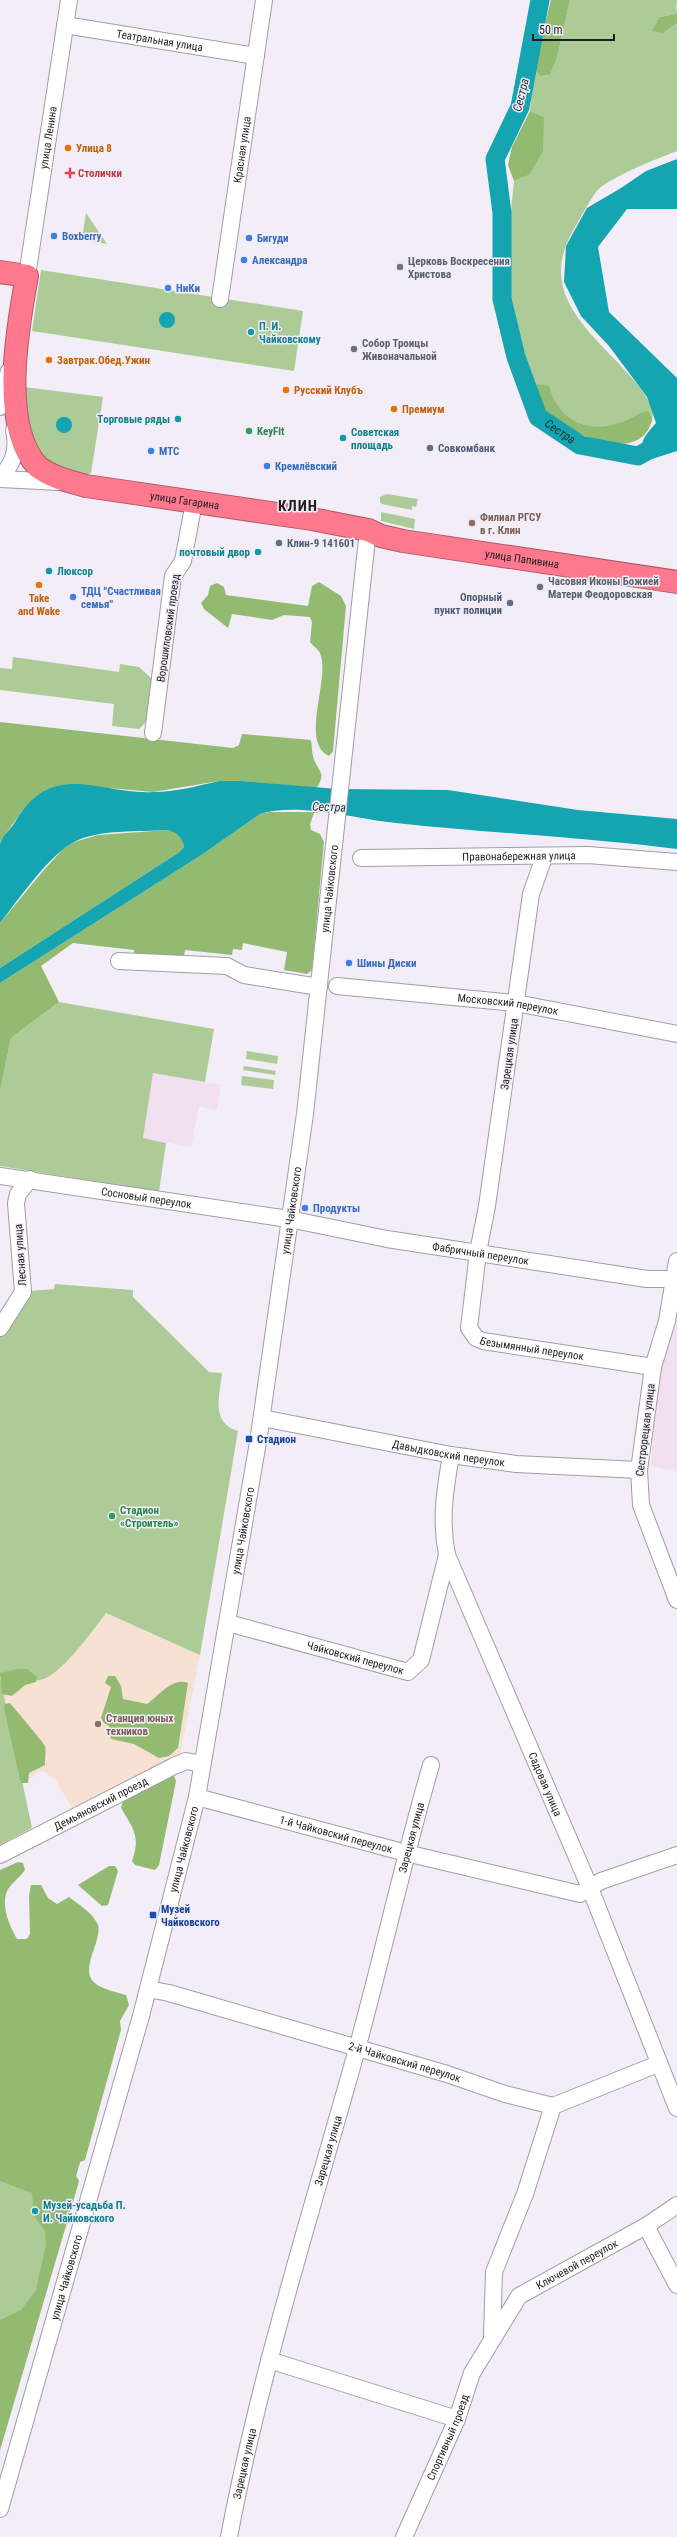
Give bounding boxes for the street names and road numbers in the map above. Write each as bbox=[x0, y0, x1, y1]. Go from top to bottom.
street label: Театральная улица bbox=[116, 27, 204, 54]
street label: улица Ленина bbox=[37, 105, 60, 170]
street label: Красная улица bbox=[231, 115, 254, 184]
street label: улица Гагарина bbox=[149, 489, 220, 512]
street label: улица Папивина bbox=[484, 547, 560, 571]
street label: Ворошиловский проезд bbox=[154, 573, 183, 683]
street label: улица Чайковского bbox=[319, 844, 341, 933]
street label: Правонабережная улица bbox=[462, 849, 576, 864]
street label: Московский переулок bbox=[457, 991, 560, 1018]
street label: Зарецкая улица bbox=[498, 1017, 521, 1091]
street label: улица Чайковского bbox=[279, 1165, 304, 1255]
street label: Сосновый переулок bbox=[100, 1185, 193, 1212]
street label: Лесная улица bbox=[12, 1223, 29, 1287]
street label: Фабричный переулок bbox=[431, 1240, 531, 1268]
street label: Безымянный переулок bbox=[477, 1334, 585, 1363]
street label: Сестрорецкая улица bbox=[633, 1383, 658, 1477]
street label: Давыдковский переулок bbox=[391, 1438, 506, 1469]
street label: улица Чайковского bbox=[229, 1486, 257, 1575]
street label: Чайковский переулок bbox=[305, 1639, 406, 1678]
street label: Садовая улица bbox=[525, 1750, 564, 1818]
street label: Демьяновский проезд bbox=[52, 1775, 150, 1833]
street label: Зарецкая улица bbox=[396, 1801, 427, 1874]
street label: улица Чайковского bbox=[167, 1804, 202, 1894]
street label: 1-й Чайковский переулок bbox=[278, 1813, 395, 1856]
street label: 2-й Чайковский переулок bbox=[347, 2040, 463, 2085]
street label: Зарецкая улица bbox=[312, 2114, 345, 2187]
street label: улица Чайковского bbox=[48, 2233, 85, 2322]
street label: Ключевой переулок bbox=[534, 2236, 621, 2292]
street label: Спортивный проезд bbox=[424, 2393, 472, 2482]
street label: Зарецкая улица bbox=[231, 2427, 259, 2500]

